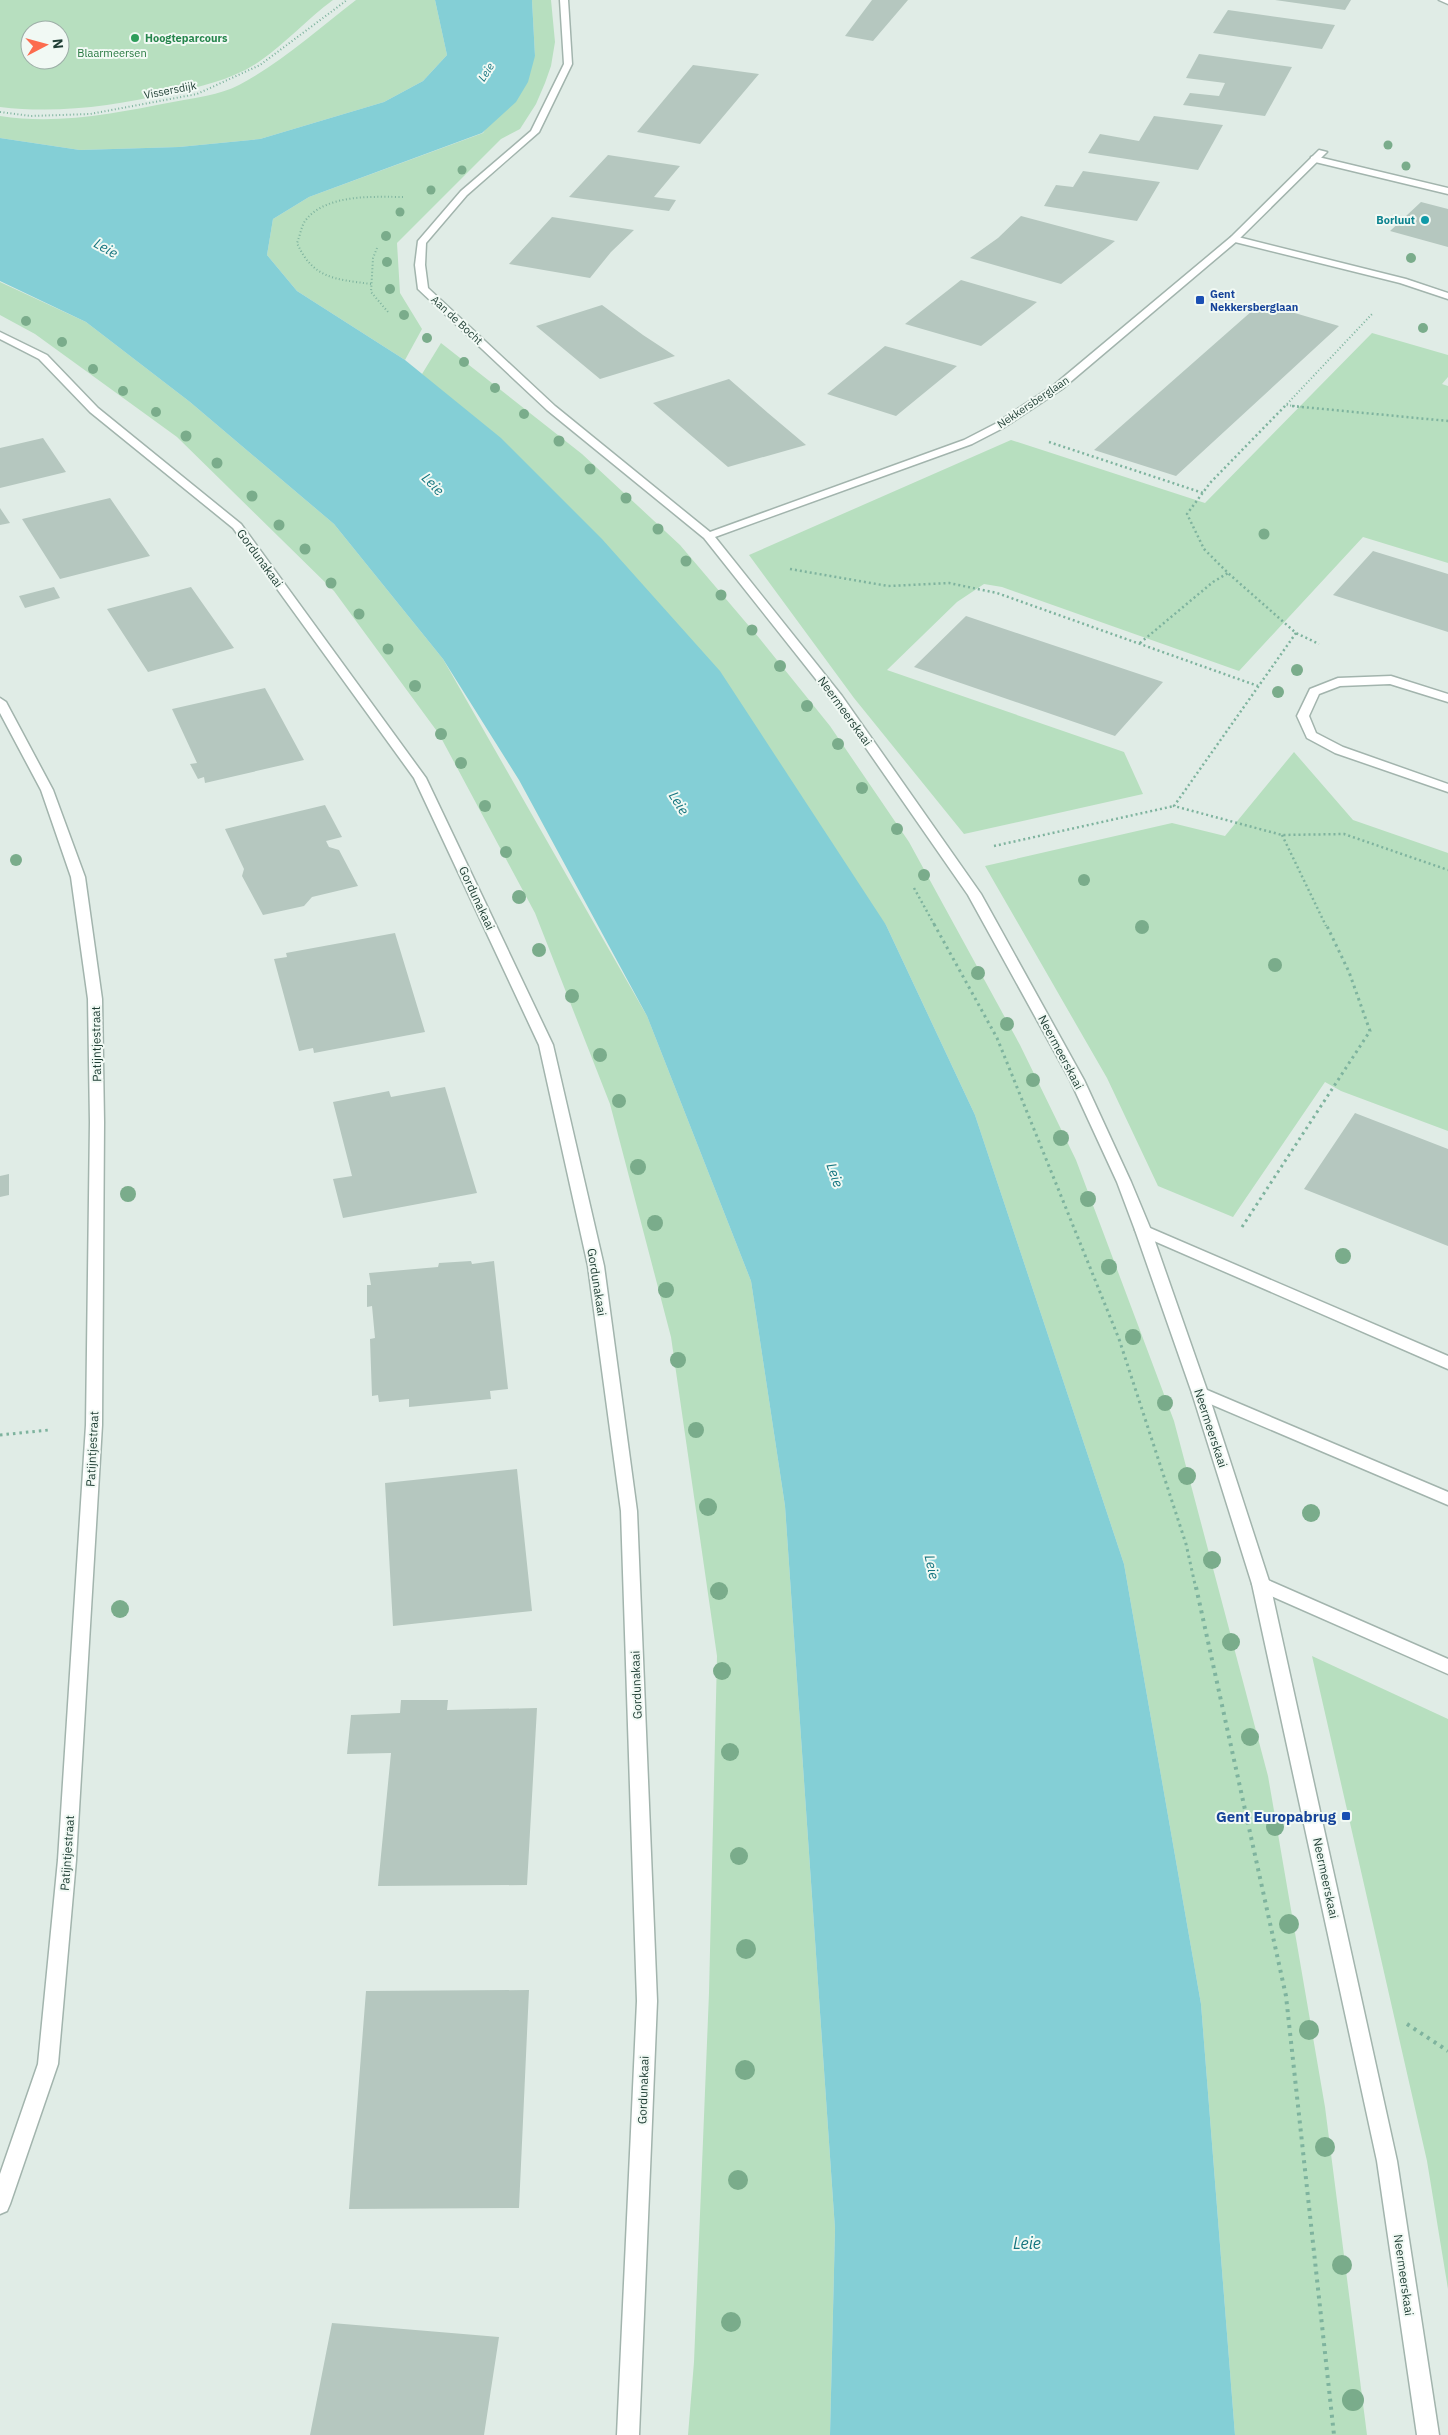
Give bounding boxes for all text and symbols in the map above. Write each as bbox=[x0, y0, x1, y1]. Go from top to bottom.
north arrow bbox=[20, 20, 70, 70]
place label: Hoogteparcours bbox=[145, 31, 228, 45]
marker: Hoogteparcours bbox=[129, 32, 141, 44]
text: N bbox=[48, 38, 67, 50]
park label: Blaarmeersen bbox=[77, 46, 147, 60]
water label: Leie bbox=[475, 60, 497, 84]
street label: Vissersdijk bbox=[143, 78, 198, 102]
place label: Borluut bbox=[1376, 213, 1415, 227]
marker: Borluut bbox=[1419, 214, 1431, 226]
water label: Leie bbox=[91, 234, 121, 262]
place label: Gent Nekkersberglaan bbox=[1210, 287, 1298, 314]
street label: Aan de Bocht bbox=[428, 292, 486, 348]
marker: Gent Nekkersberglaan bbox=[1194, 294, 1206, 306]
street label: Nekkersberglaan bbox=[994, 373, 1072, 431]
water label: Leie bbox=[418, 469, 448, 499]
street label: Gordunakaai bbox=[234, 526, 286, 590]
street label: Neermeerskaai bbox=[815, 673, 875, 749]
water label: Leie bbox=[665, 788, 693, 818]
street label: Gordunakaai bbox=[456, 864, 498, 932]
street label: Patijntjestraat bbox=[88, 1006, 104, 1082]
street label: Neermeerskaai bbox=[1035, 1012, 1087, 1092]
water label: Leie bbox=[822, 1160, 848, 1190]
street label: Gordunakaai bbox=[584, 1247, 610, 1317]
street label: Neermeerskaai bbox=[1191, 1387, 1231, 1469]
street label: Patijntjestraat bbox=[83, 1411, 101, 1487]
water label: Leie bbox=[921, 1553, 943, 1581]
street label: Gordunakaai bbox=[627, 1651, 645, 1719]
place label: Gent Europabrug bbox=[1216, 1807, 1337, 1826]
marker: Gent Europabrug bbox=[1340, 1810, 1352, 1822]
street label: Patijntjestraat bbox=[57, 1815, 77, 1891]
street label: Neermeerskaai bbox=[1310, 1836, 1342, 1920]
street label: Gordunakaai bbox=[634, 2056, 652, 2124]
water label: Leie bbox=[1013, 2233, 1041, 2253]
street label: Neermeerskaai bbox=[1391, 2233, 1417, 2317]

